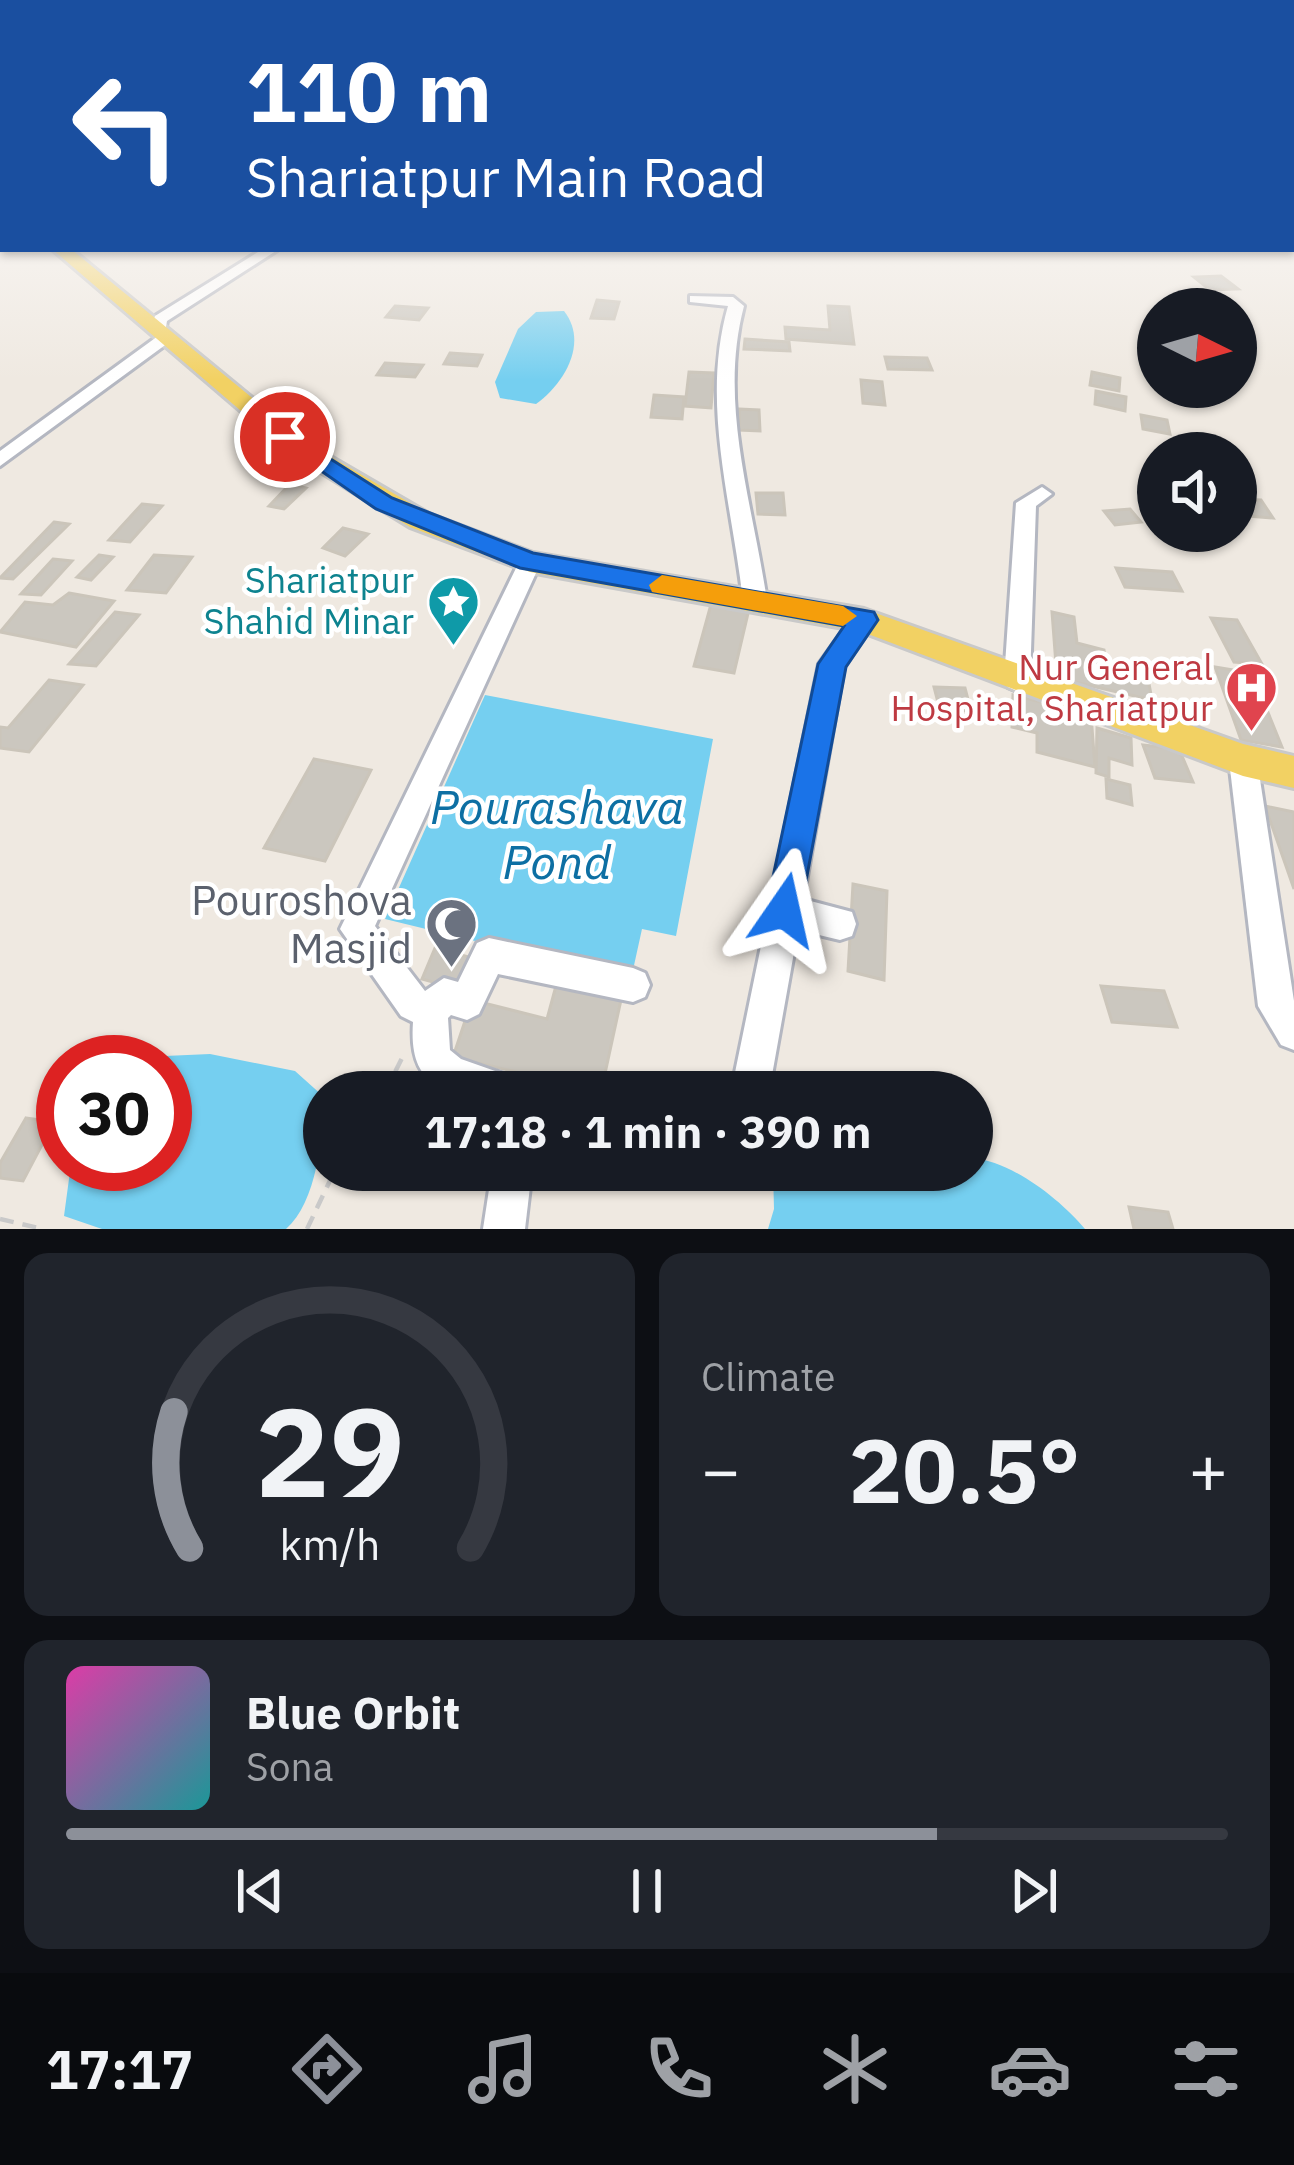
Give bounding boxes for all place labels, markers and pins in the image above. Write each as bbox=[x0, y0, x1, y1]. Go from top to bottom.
pin bbox=[234, 386, 336, 488]
place label: Shariatpur Shahid Minar bbox=[203, 556, 414, 644]
place icon: Shariatpur Shahid Minar bbox=[425, 573, 481, 647]
place label: Nur General Hospital, Shariatpur bbox=[890, 643, 1213, 731]
hospital icon: Nur General Hospital, Shariatpur bbox=[1224, 660, 1280, 734]
place label: Pouroshova Masjid bbox=[191, 872, 412, 975]
mosque icon: Pouroshova Masjid bbox=[423, 896, 479, 970]

